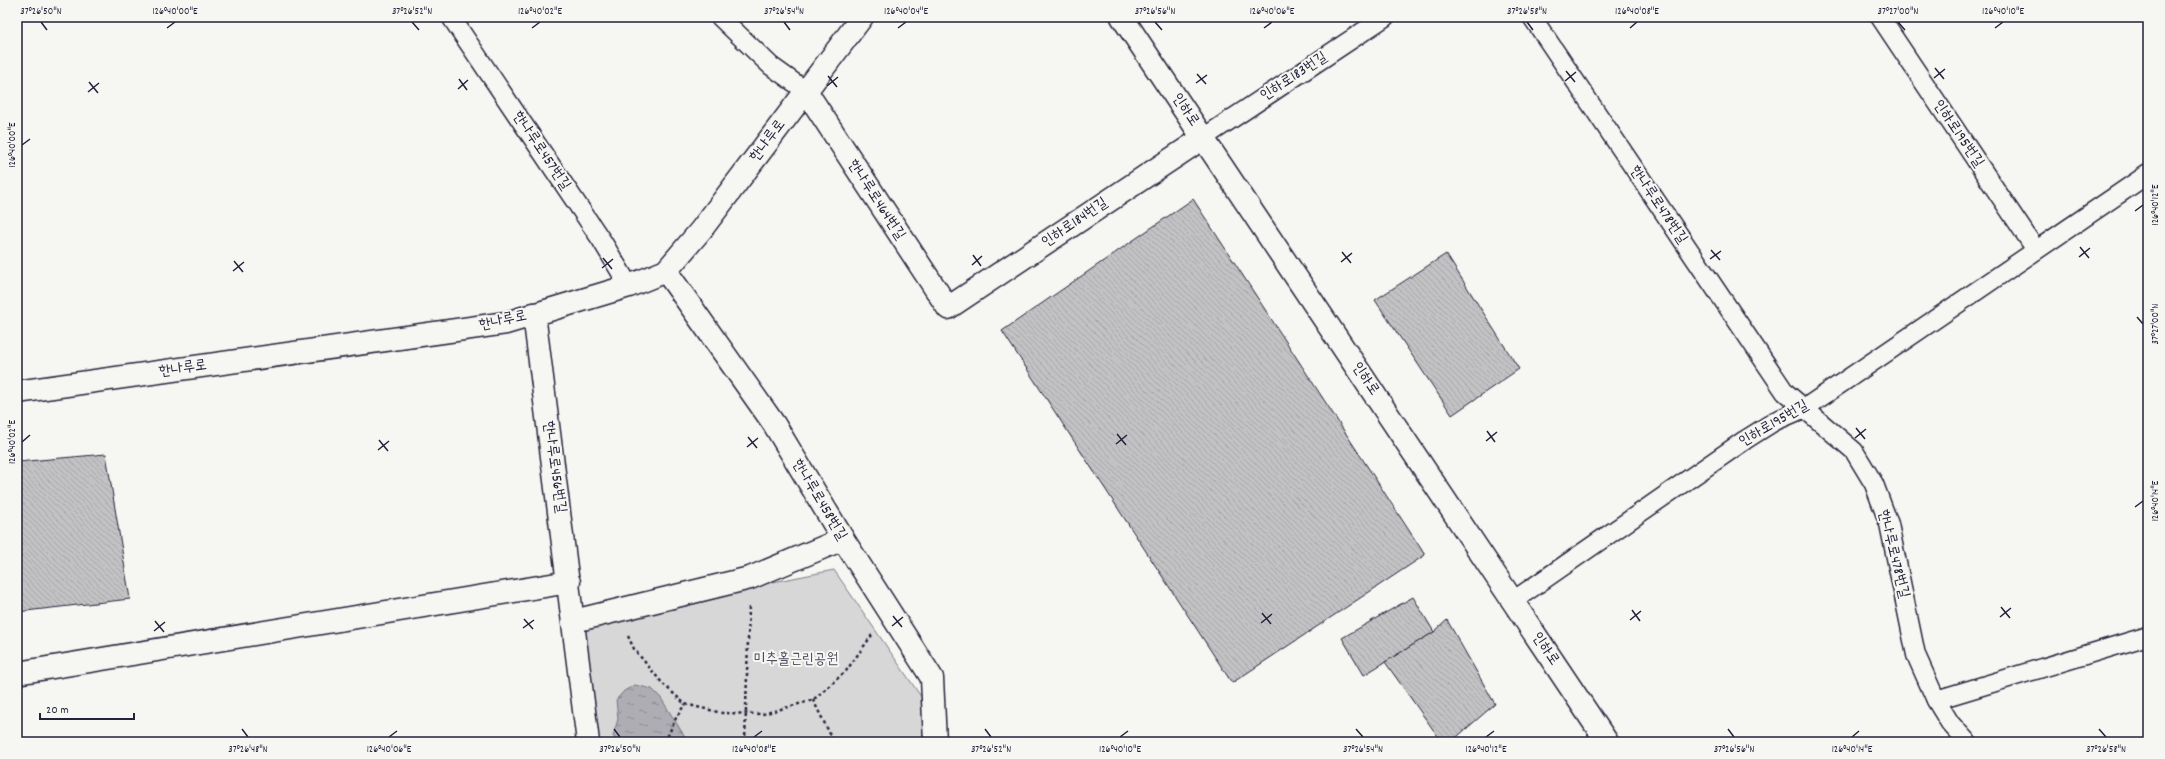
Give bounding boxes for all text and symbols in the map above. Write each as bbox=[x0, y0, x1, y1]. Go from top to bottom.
text: 37°26'50"N bbox=[20, 5, 62, 19]
text: 126°40'00"E bbox=[152, 5, 198, 19]
text: 37°26'52"N bbox=[392, 5, 432, 19]
text: 126°40'02"E bbox=[518, 5, 563, 19]
text: 37°26'54"N bbox=[764, 5, 804, 19]
text: 126°40'04"E bbox=[884, 5, 928, 19]
text: 37°26'56"N bbox=[1135, 5, 1175, 19]
text: 126°40'06"E bbox=[1250, 5, 1295, 19]
text: 37°26'58"N bbox=[1507, 5, 1547, 19]
text: 126°40'08"E bbox=[1615, 5, 1659, 19]
text: 37°27'00"N bbox=[1877, 5, 1919, 19]
text: 126°40'10"E bbox=[1982, 5, 2024, 19]
street label: 인하로183번길 bbox=[1256, 47, 1332, 107]
street label: 인하로 bbox=[1166, 89, 1204, 131]
street label: 인하로195번길 bbox=[1927, 96, 1989, 172]
street label: 한나루로457번길 bbox=[506, 107, 576, 195]
street label: 한나루로 bbox=[745, 115, 791, 167]
text: 126°40'00"E bbox=[6, 122, 20, 168]
street label: 한나루로464번길 bbox=[842, 155, 910, 245]
street label: 한나루로478번길 bbox=[1624, 161, 1692, 249]
text: 126°40'12"E bbox=[2149, 184, 2163, 225]
street label: 인하로184번길 bbox=[1037, 193, 1113, 253]
text: 37°27'00"N bbox=[2149, 303, 2163, 345]
street label: 한나루로 bbox=[477, 305, 529, 337]
street label: 한나루로 bbox=[158, 355, 208, 383]
street label: 인하로 bbox=[1346, 358, 1384, 400]
street label: 인하로195번길 bbox=[1735, 395, 1813, 453]
text: 126°40'02"E bbox=[6, 419, 20, 464]
street label: 한나루로456번길 bbox=[537, 419, 571, 515]
street label: 한나루로458번길 bbox=[786, 455, 852, 545]
text: 126°40'14"E bbox=[2149, 480, 2163, 521]
street label: 한나루로478번길 bbox=[1871, 507, 1915, 601]
street label: 인하로 bbox=[1526, 628, 1564, 670]
park label: 미추홀근린공원 bbox=[754, 649, 838, 671]
scale bar bbox=[40, 695, 134, 721]
text: 20 m bbox=[46, 702, 69, 719]
text: 37°26'48"N bbox=[228, 743, 268, 757]
text: 126°40'06"E bbox=[367, 743, 412, 757]
text: 37°26'50"N bbox=[599, 743, 641, 757]
text: 126°40'08"E bbox=[732, 743, 776, 757]
text: 37°26'52"N bbox=[971, 743, 1011, 757]
text: 126°40'10"E bbox=[1099, 743, 1141, 757]
text: 37°26'54"N bbox=[1343, 743, 1383, 757]
text: 126°40'12"E bbox=[1466, 743, 1507, 757]
text: 37°26'56"N bbox=[1714, 743, 1754, 757]
text: 126°40'14"E bbox=[1832, 743, 1873, 757]
text: 37°26'58"N bbox=[2086, 743, 2126, 757]

